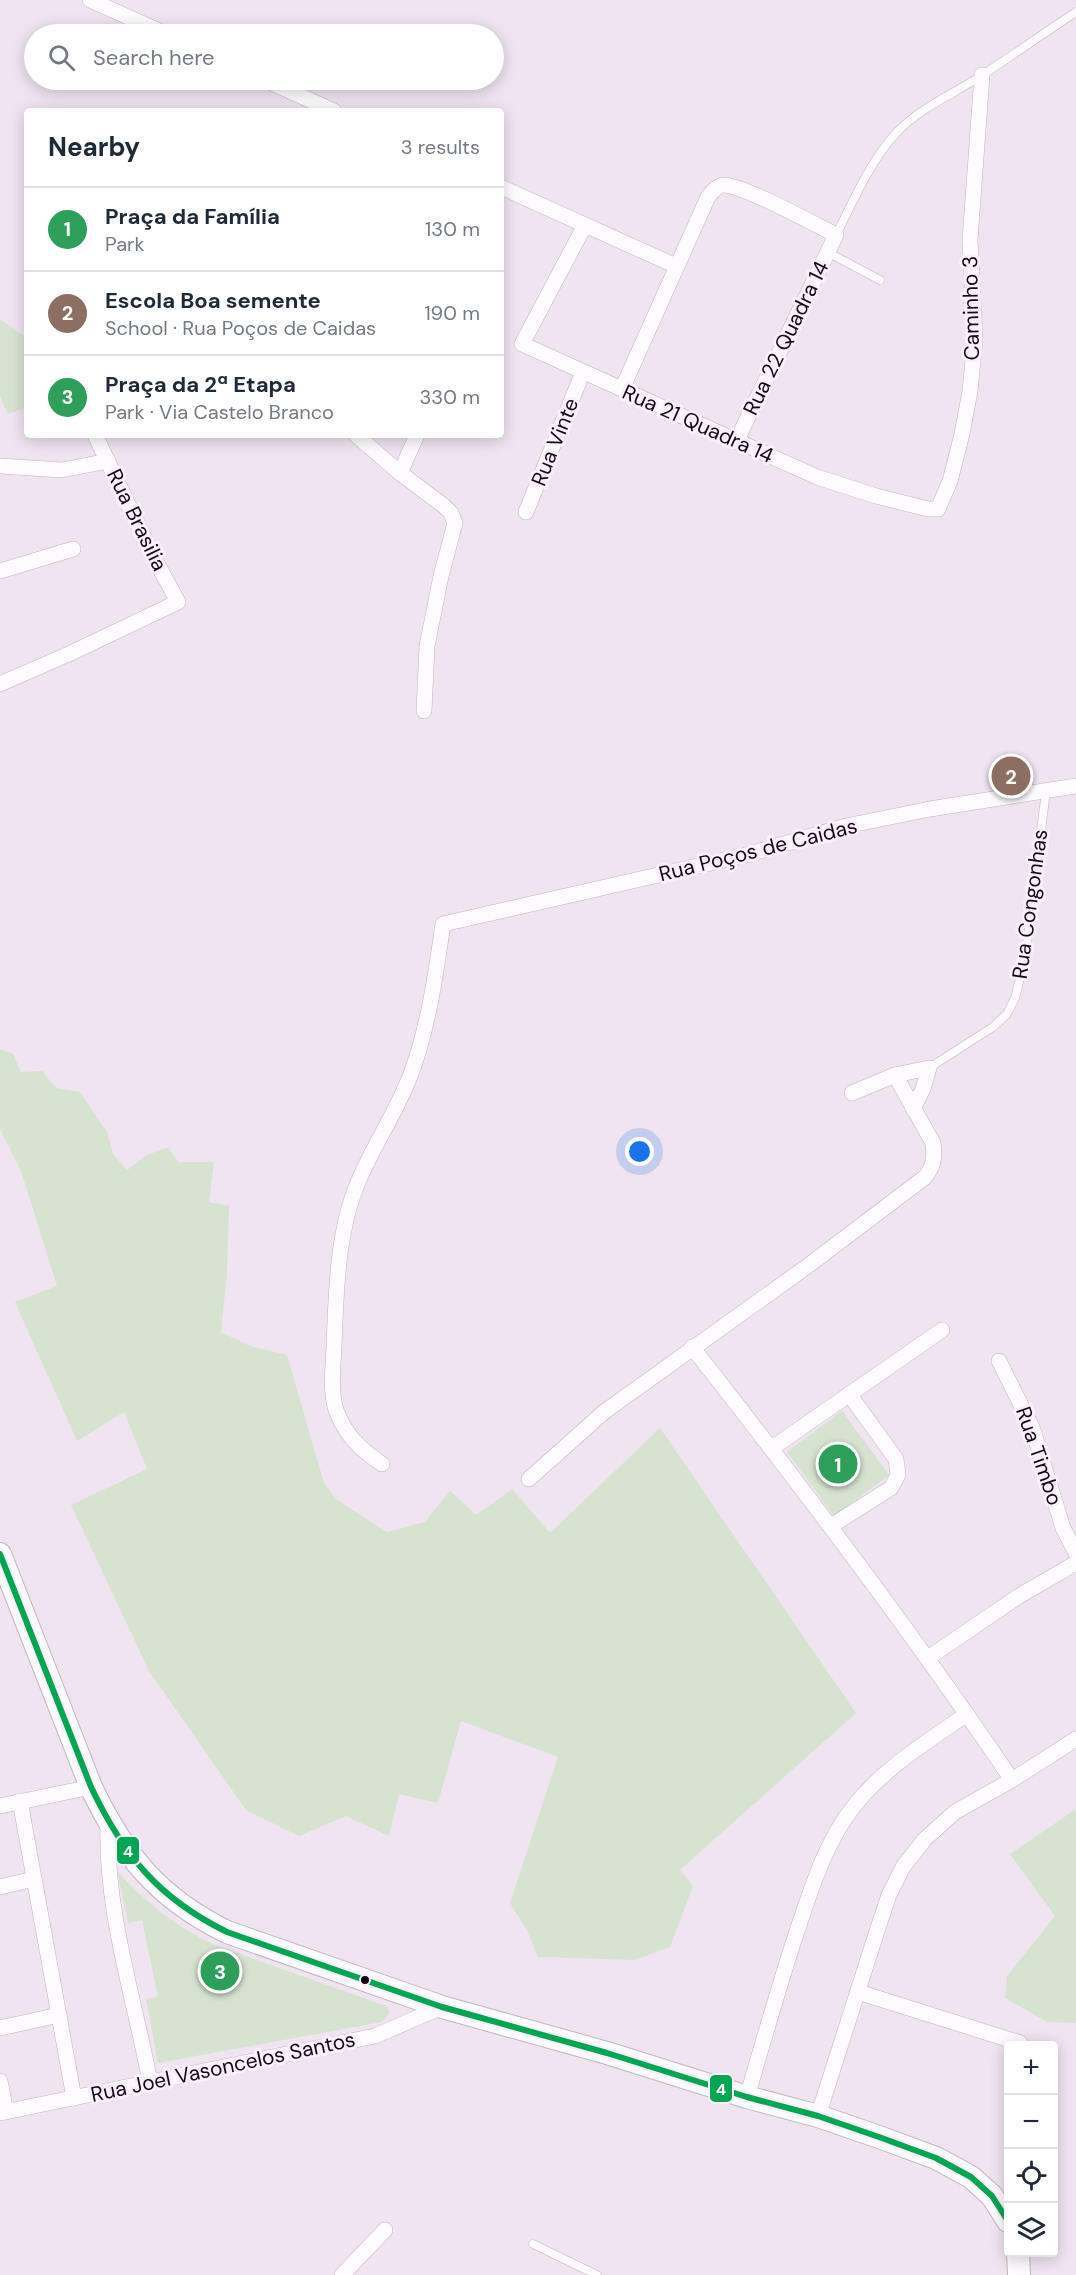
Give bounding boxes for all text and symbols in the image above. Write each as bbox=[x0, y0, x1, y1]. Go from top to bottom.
search box bbox=[24, 24, 504, 90]
icon: search bbox=[45, 41, 78, 74]
text: Search here bbox=[93, 43, 214, 72]
text: Nearby bbox=[48, 130, 140, 164]
text: 3 results bbox=[401, 134, 480, 160]
text: Praça da Família bbox=[105, 202, 280, 231]
text: 1 bbox=[64, 216, 71, 242]
text: 130 m bbox=[425, 216, 480, 242]
text: Park bbox=[105, 231, 145, 257]
street label: Caminho 3 bbox=[956, 255, 986, 361]
street label: Rua 22 Quadra 14 bbox=[737, 256, 836, 420]
text: Escola Boa semente bbox=[105, 286, 321, 315]
text: 2 bbox=[62, 300, 73, 326]
text: 190 m bbox=[424, 300, 480, 326]
text: School · Rua Poços de Caidas bbox=[105, 315, 376, 341]
text: Praça da 2ª Etapa bbox=[105, 370, 296, 399]
street label: Rua 21 Quadra 14 bbox=[618, 378, 778, 470]
text: 3 bbox=[61, 384, 74, 410]
text: 330 m bbox=[420, 384, 480, 410]
street label: Rua Vinte bbox=[525, 394, 585, 490]
text: Park · Via Castelo Branco bbox=[105, 399, 334, 425]
street label: Rua Brasilia bbox=[100, 464, 174, 576]
pin: 2 bbox=[992, 754, 1030, 798]
street label: Rua Poços de Caidas bbox=[656, 812, 860, 888]
street label: Rua Congonhas bbox=[1006, 827, 1054, 981]
your location bbox=[625, 1137, 654, 1166]
street label: Rua Timbo bbox=[1009, 1403, 1069, 1509]
pin: 1 bbox=[818, 1442, 858, 1486]
line badge: 4 bbox=[116, 1836, 140, 1865]
text: 4 bbox=[123, 1841, 133, 1862]
pin: 3 bbox=[200, 1948, 240, 1994]
unlabelled marker bbox=[359, 1974, 371, 1986]
street label: Rua Joel Vasoncelos Santos bbox=[88, 2025, 358, 2109]
map controls bbox=[1004, 2041, 1058, 2257]
button: + bbox=[1004, 2041, 1058, 2095]
line badge: 4 bbox=[709, 2074, 733, 2103]
text: 4 bbox=[716, 2079, 726, 2100]
button: − bbox=[1004, 2095, 1058, 2149]
button: locate bbox=[1004, 2149, 1058, 2203]
button: layers bbox=[1004, 2203, 1058, 2257]

